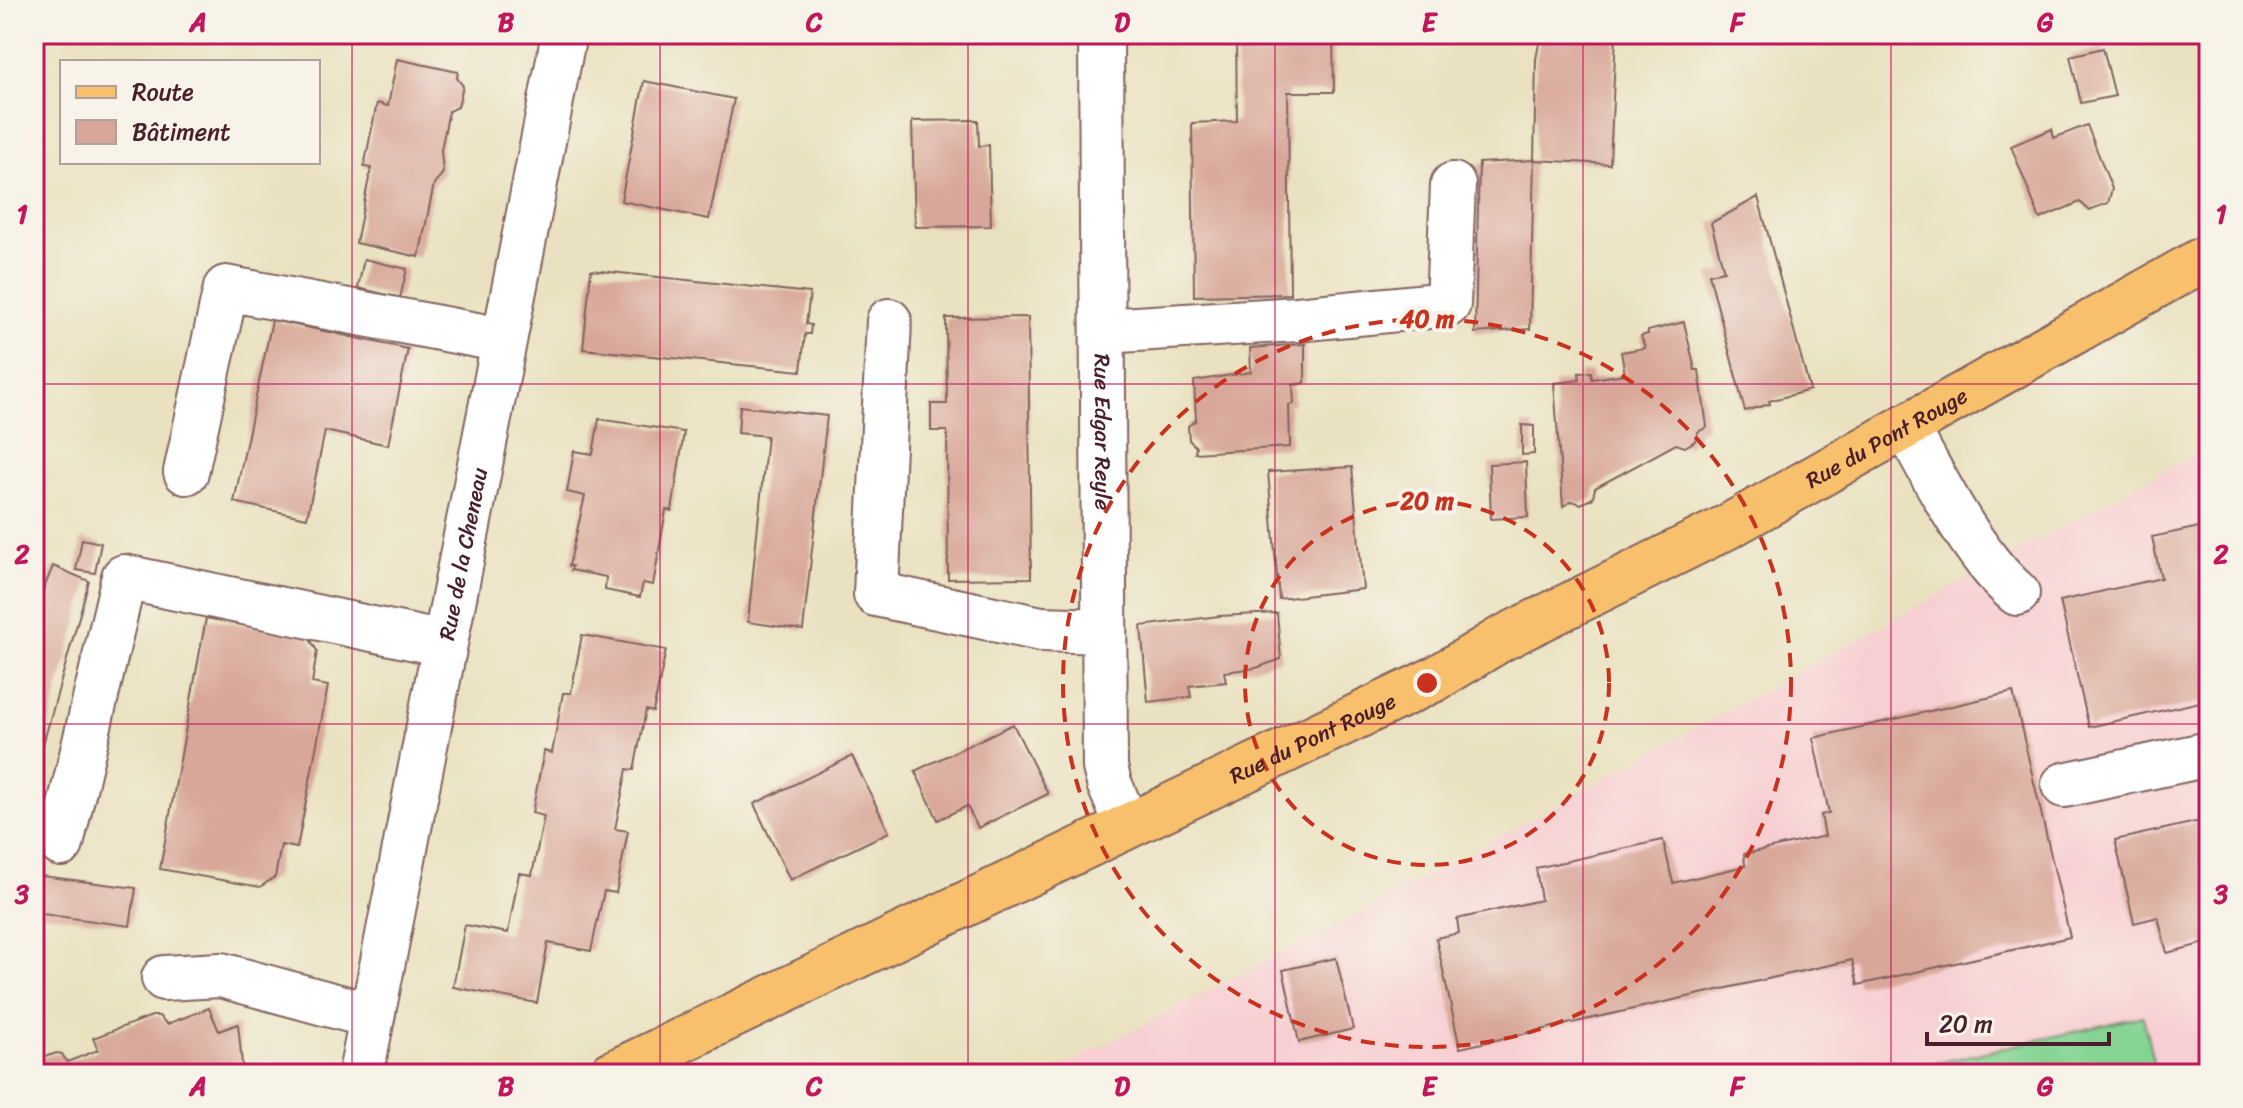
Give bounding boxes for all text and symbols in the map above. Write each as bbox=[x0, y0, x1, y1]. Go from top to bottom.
text: A bbox=[188, 0, 207, 45]
text: B bbox=[498, 0, 515, 45]
text: C bbox=[805, 0, 823, 45]
text: D bbox=[1114, 0, 1130, 45]
text: E bbox=[1422, 0, 1439, 45]
text: F bbox=[1729, 0, 1746, 45]
text: G bbox=[2037, 0, 2054, 45]
legend bbox=[60, 60, 320, 164]
text: Route bbox=[132, 71, 194, 113]
text: Bâtiment bbox=[132, 111, 231, 153]
text: 1 bbox=[16, 191, 28, 237]
text: 1 bbox=[2215, 191, 2227, 237]
text: 40 m bbox=[1400, 298, 1455, 340]
street label: Rue Edgar Reyle bbox=[1083, 354, 1123, 510]
street label: Rue du Pont Rouge bbox=[1798, 377, 1975, 499]
street label: Rue de la Cheneau bbox=[427, 464, 499, 644]
text: 20 m bbox=[1399, 480, 1454, 522]
text: 2 bbox=[13, 531, 30, 577]
text: 2 bbox=[2212, 531, 2229, 577]
centre of rings bbox=[1413, 669, 1441, 697]
street label: Rue du Pont Rouge bbox=[1223, 681, 1403, 795]
text: 3 bbox=[14, 871, 30, 917]
text: 3 bbox=[2213, 871, 2229, 917]
scale bar bbox=[1927, 996, 2109, 1046]
text: 20 m bbox=[1939, 1003, 1993, 1045]
text: A bbox=[188, 1063, 207, 1108]
text: B bbox=[498, 1063, 515, 1108]
text: C bbox=[805, 1063, 823, 1108]
text: D bbox=[1114, 1063, 1130, 1108]
text: E bbox=[1422, 1063, 1439, 1108]
text: F bbox=[1729, 1063, 1746, 1108]
text: G bbox=[2037, 1063, 2054, 1108]

